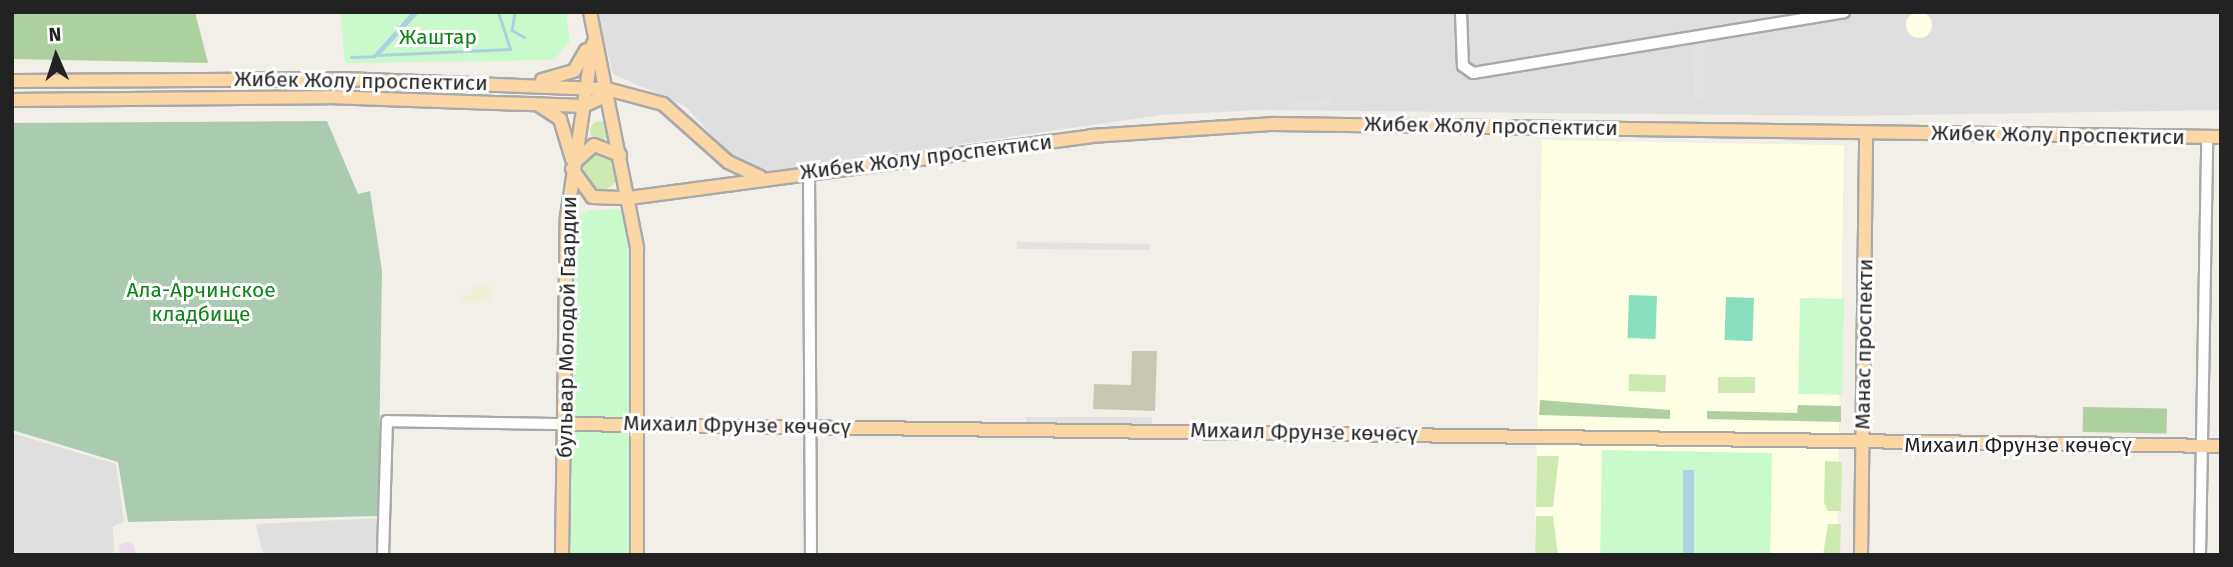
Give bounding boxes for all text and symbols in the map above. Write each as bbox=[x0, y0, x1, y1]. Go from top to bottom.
north arrow bbox=[21, 21, 91, 91]
text: N bbox=[48, 23, 62, 46]
park label: Жаштар bbox=[399, 24, 477, 50]
street label: Жибек Жолу проспектиси bbox=[234, 66, 488, 96]
street label: Жибек Жолу проспектиси bbox=[1364, 111, 1618, 141]
street label: Жибек Жолу проспектиси bbox=[1931, 120, 2185, 150]
street label: Жибек Жолу проспектиси bbox=[799, 129, 1053, 185]
street label: бульвар Молодой Гвардии bbox=[552, 196, 582, 458]
street label: Манас проспекти bbox=[1850, 258, 1878, 430]
park label: Ала-Арчинское кладбище bbox=[126, 277, 276, 327]
street label: Михаил Фрунзе көчөсү bbox=[623, 410, 851, 440]
street label: Михаил Фрунзе көчөсү bbox=[1190, 417, 1418, 447]
street label: Михаил Фрунзе көчөсү bbox=[1904, 432, 2132, 458]

